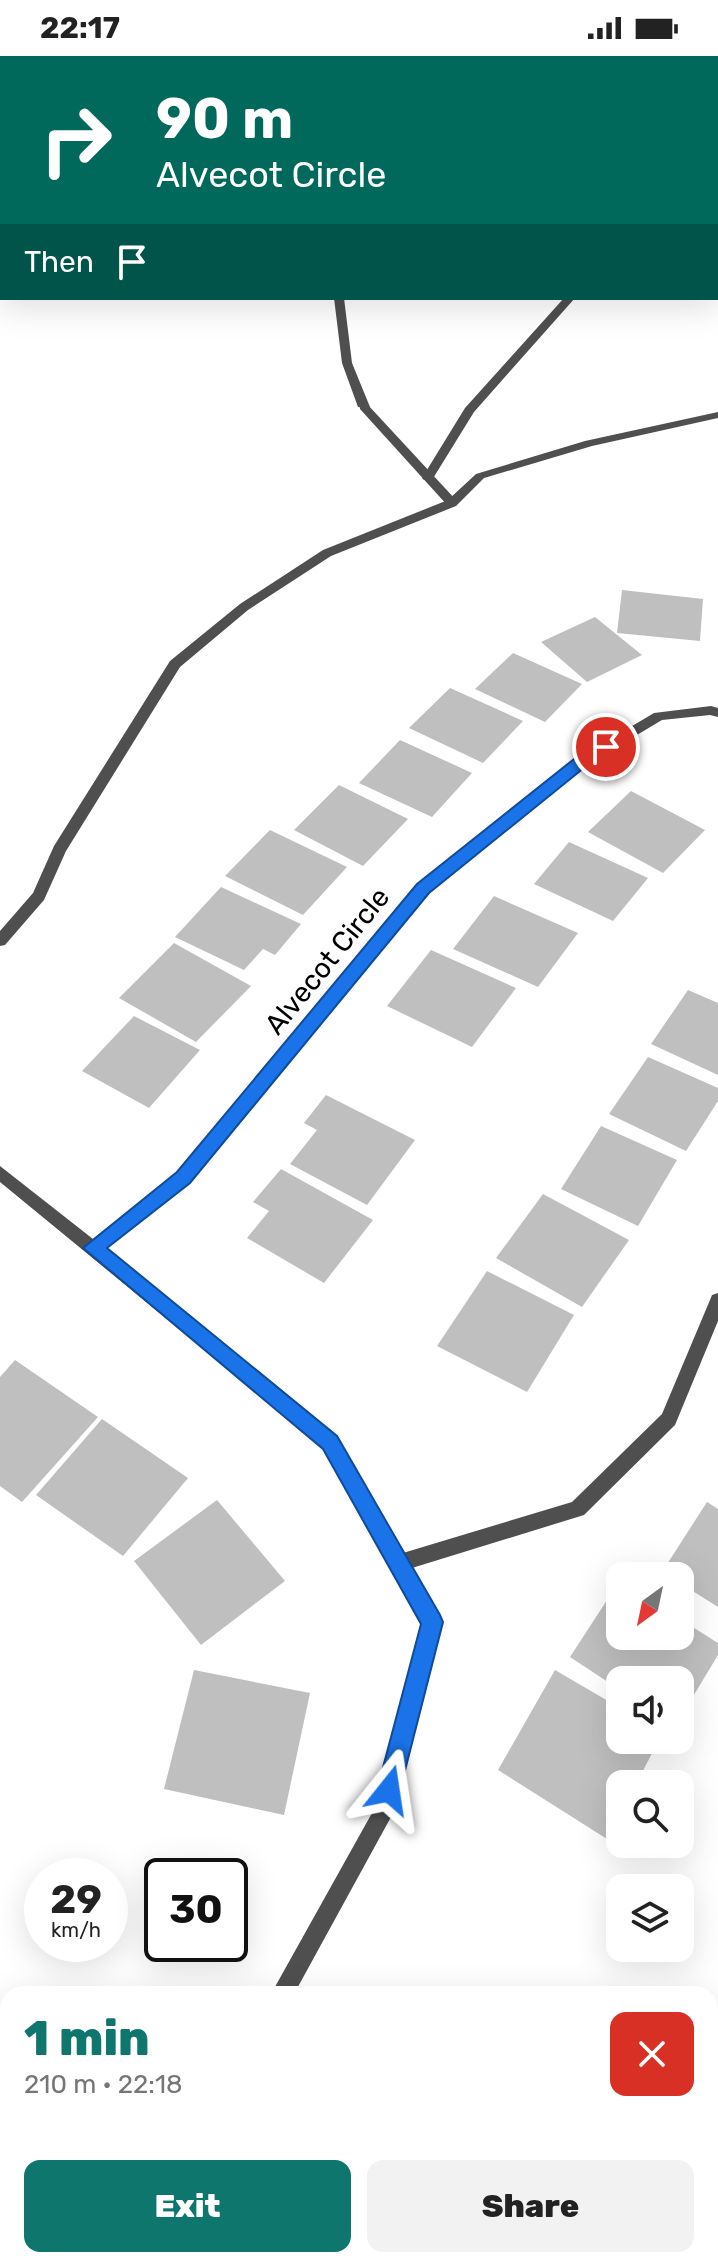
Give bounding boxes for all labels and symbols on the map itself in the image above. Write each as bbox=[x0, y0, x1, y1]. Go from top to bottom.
pin bbox=[572, 713, 640, 781]
street label: Alvecot Circle bbox=[258, 881, 396, 1041]
north arrow bbox=[606, 1562, 694, 1650]
position arrow bbox=[347, 1748, 431, 1832]
speed limit sign: 30 bbox=[144, 1858, 248, 1962]

